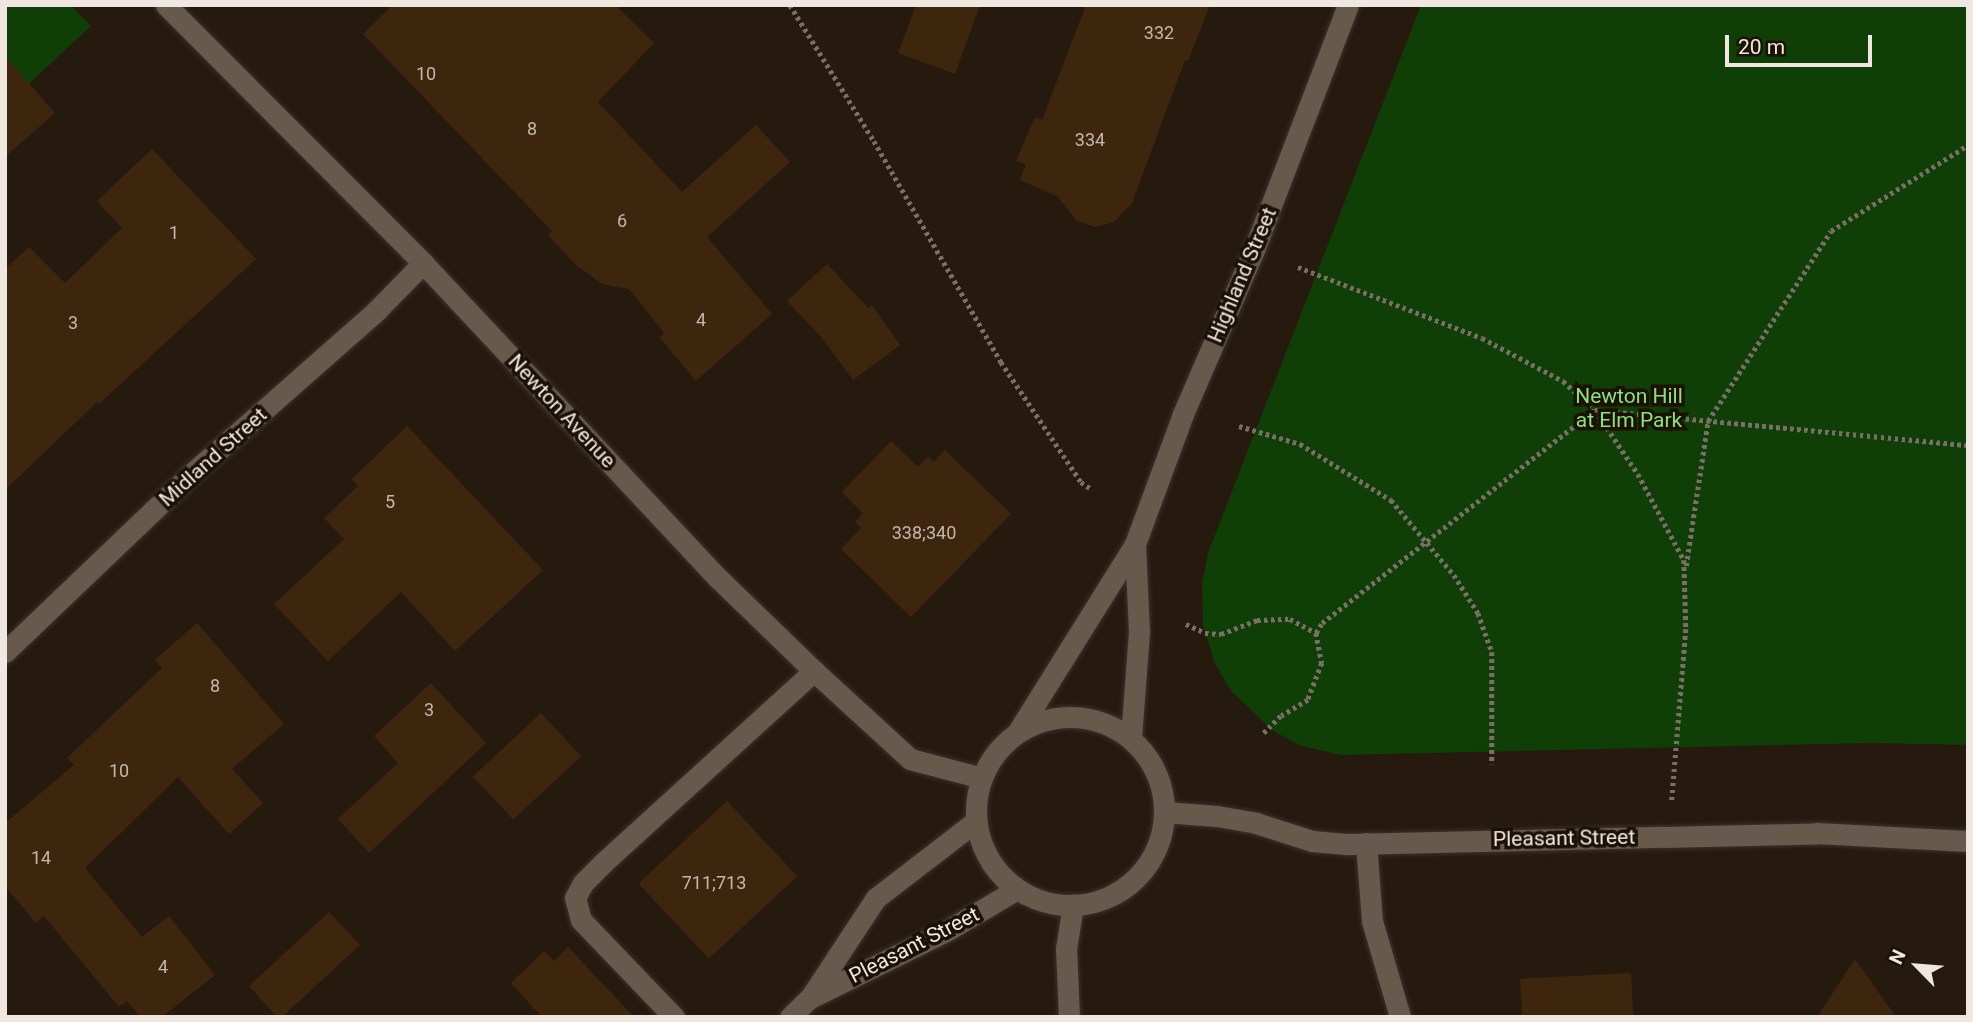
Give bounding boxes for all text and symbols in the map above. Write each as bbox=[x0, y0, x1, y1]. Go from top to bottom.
scale bar bbox=[1728, 21, 1875, 65]
house number: 332 bbox=[1144, 22, 1174, 44]
text: 20 m bbox=[1738, 35, 1785, 59]
house number: 10 bbox=[416, 63, 436, 85]
house number: 8 bbox=[527, 118, 537, 140]
house number: 334 bbox=[1075, 129, 1105, 151]
street label: Highland Street bbox=[1202, 204, 1282, 346]
house number: 6 bbox=[617, 210, 627, 232]
house number: 1 bbox=[169, 222, 179, 244]
house number: 4 bbox=[696, 309, 706, 331]
house number: 3 bbox=[68, 312, 78, 334]
street label: Newton Avenue bbox=[503, 349, 621, 473]
park label: Newton Hill at Elm Park bbox=[1575, 383, 1683, 433]
street label: Midland Street bbox=[154, 402, 272, 512]
house number: 5 bbox=[385, 491, 395, 513]
house number: 338;340 bbox=[892, 522, 956, 544]
house number: 8 bbox=[210, 675, 220, 697]
house number: 3 bbox=[424, 699, 434, 721]
house number: 10 bbox=[109, 760, 129, 782]
street label: Pleasant Street bbox=[1493, 824, 1635, 852]
house number: 14 bbox=[31, 847, 51, 869]
house number: 711;713 bbox=[682, 872, 746, 894]
street label: Pleasant Street bbox=[845, 901, 983, 989]
north arrow bbox=[1882, 931, 1952, 1001]
text: N bbox=[1884, 946, 1911, 968]
house number: 4 bbox=[158, 956, 168, 978]

